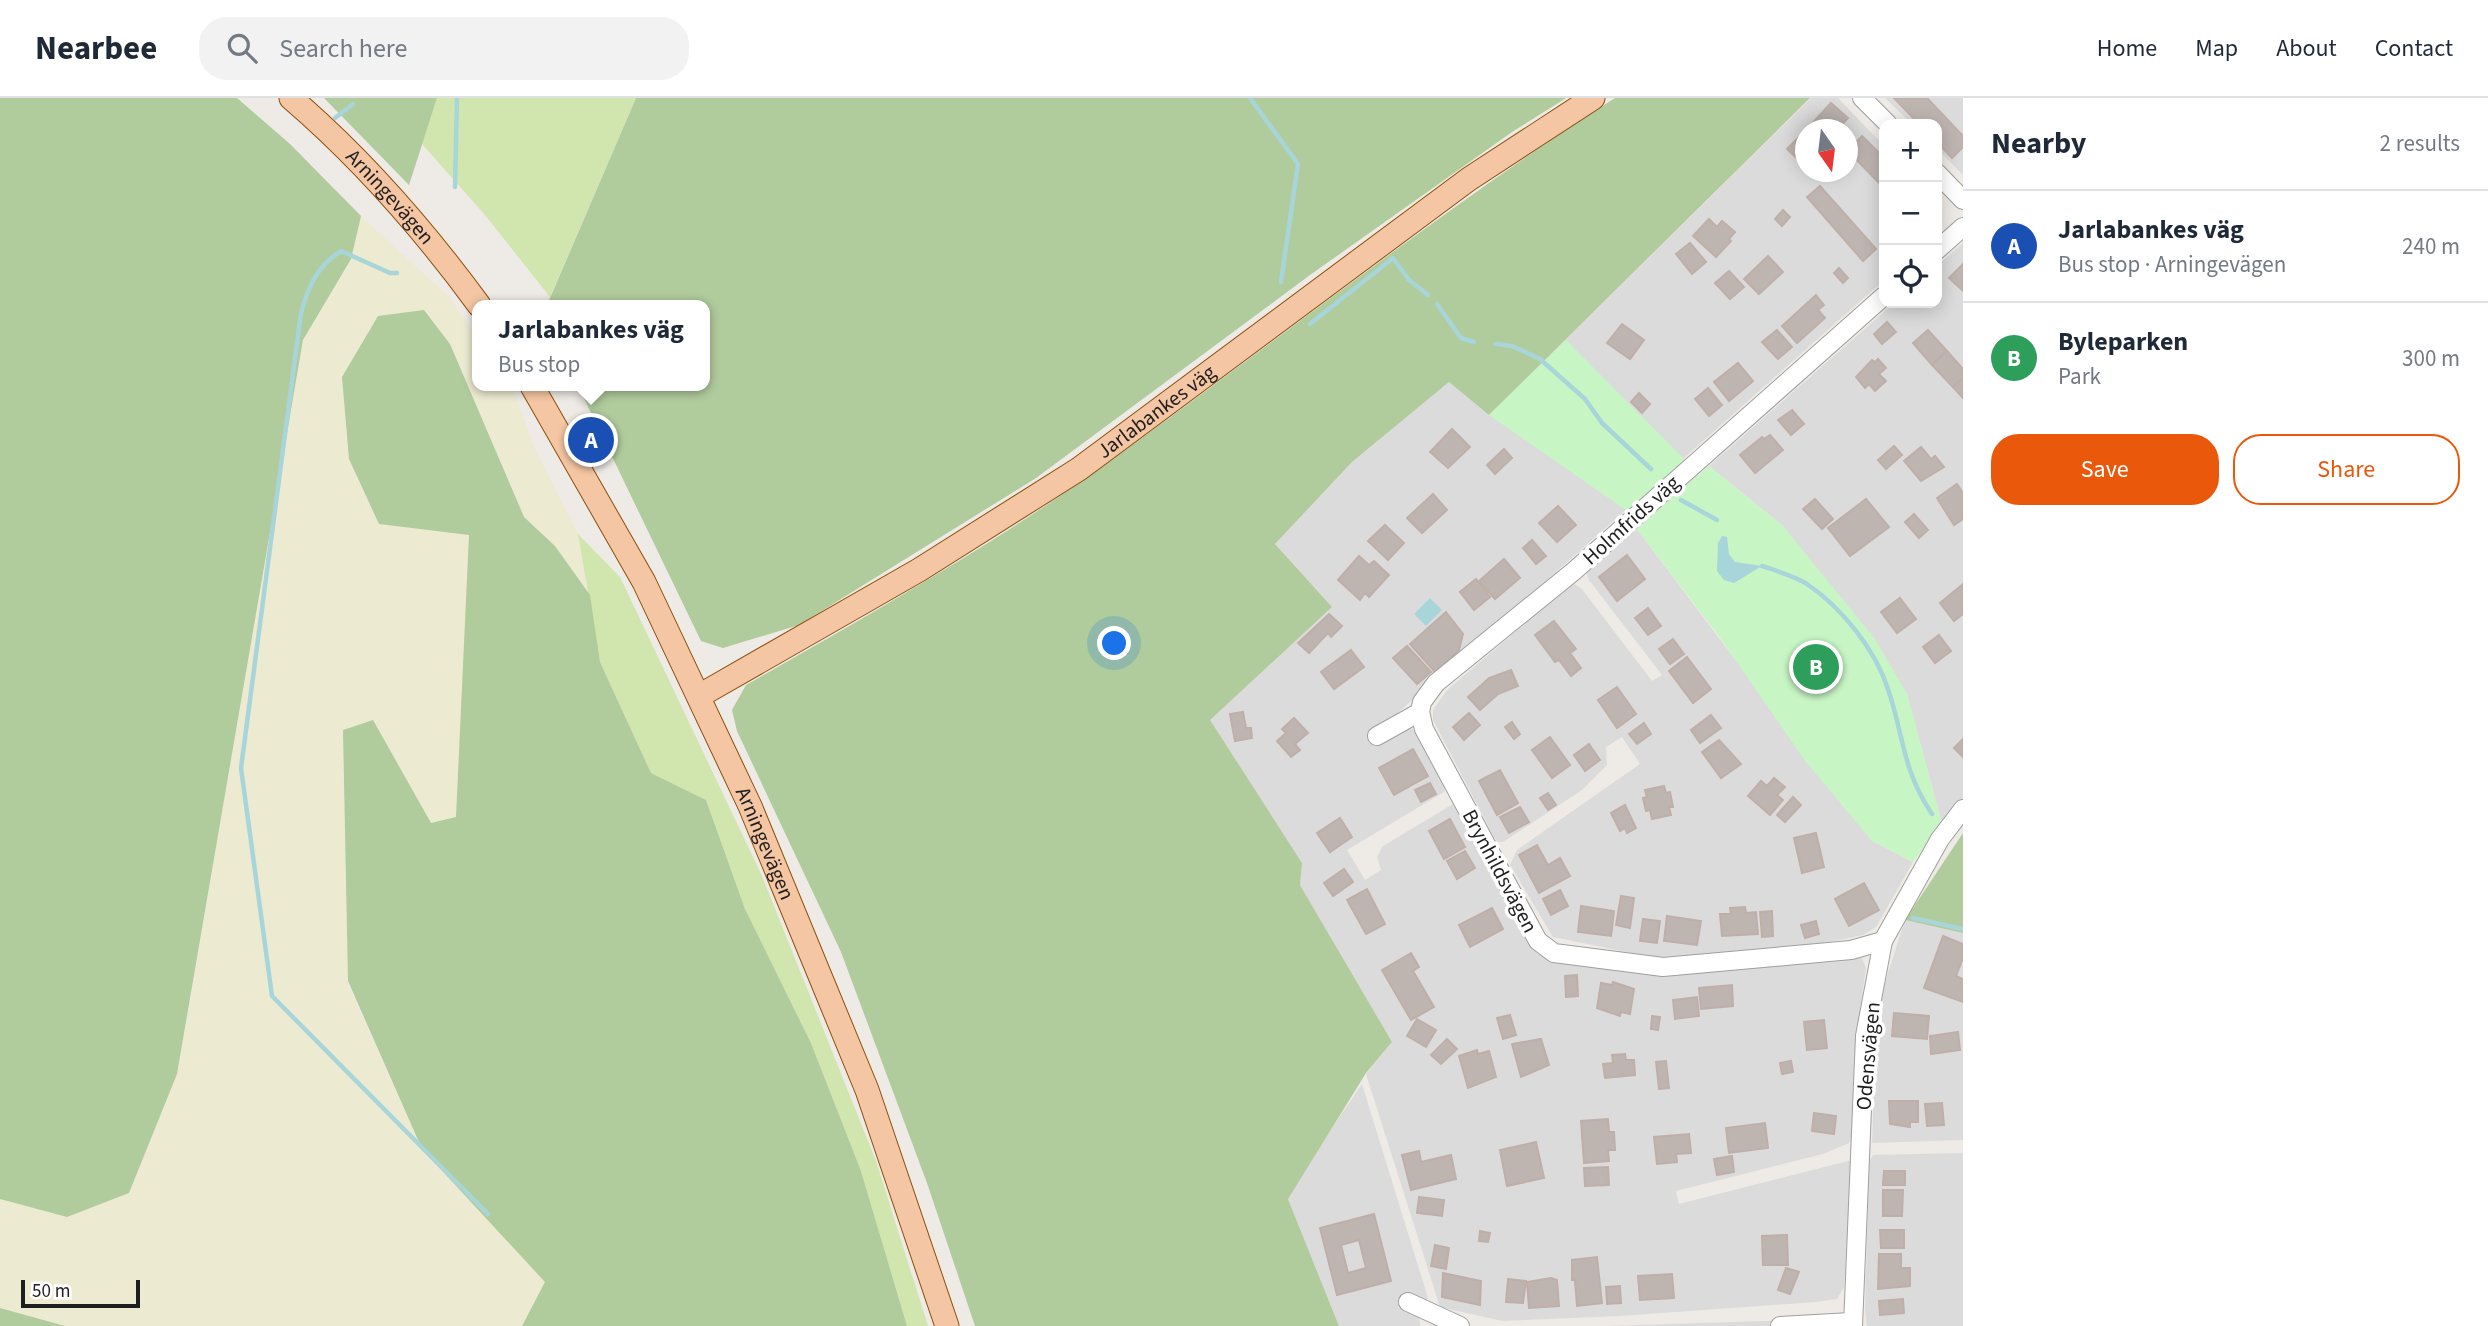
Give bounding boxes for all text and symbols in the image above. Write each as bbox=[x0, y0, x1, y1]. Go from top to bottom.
search box bbox=[199, 17, 689, 80]
text: Nearbee bbox=[35, 25, 157, 72]
icon: search bbox=[223, 29, 261, 67]
text: Search here bbox=[279, 30, 407, 67]
text: Home bbox=[2097, 31, 2157, 66]
text: Map bbox=[2195, 31, 2238, 66]
text: About bbox=[2276, 31, 2337, 66]
text: Contact bbox=[2375, 31, 2453, 66]
north arrow bbox=[1795, 119, 1858, 182]
map controls bbox=[1879, 119, 1942, 308]
button: + bbox=[1879, 119, 1942, 182]
text: Nearby bbox=[1991, 122, 2086, 165]
text: 2 results bbox=[2380, 127, 2460, 160]
street label: Arningevägen bbox=[339, 142, 441, 251]
button: − bbox=[1879, 182, 1942, 245]
text: Jarlabankes väg bbox=[2058, 211, 2244, 248]
text: A bbox=[2007, 230, 2021, 263]
text: 240 m bbox=[2402, 230, 2460, 263]
button: locate bbox=[1879, 245, 1942, 308]
text: Bus stop · Arningevägen bbox=[2058, 248, 2286, 281]
popup bbox=[472, 300, 710, 391]
text: Jarlabankes väg bbox=[498, 311, 684, 348]
text: Byleparken bbox=[2058, 323, 2188, 360]
text: B bbox=[2007, 342, 2021, 375]
text: 300 m bbox=[2402, 342, 2460, 375]
text: Bus stop bbox=[498, 348, 580, 381]
street label: Jarlabankes väg bbox=[1091, 357, 1222, 466]
text: Park bbox=[2058, 360, 2101, 393]
pin: A bbox=[568, 414, 614, 466]
button: Save bbox=[1991, 434, 2219, 505]
button: Share bbox=[2233, 434, 2460, 505]
street label: Holmfrids väg bbox=[1576, 468, 1687, 572]
your location bbox=[1097, 626, 1131, 660]
pin: B bbox=[1793, 641, 1839, 693]
street label: Arningevägen bbox=[728, 782, 802, 905]
street label: Brynhildsvägen bbox=[1455, 804, 1545, 938]
street label: Odensvägen bbox=[1848, 1001, 1888, 1111]
scale bar bbox=[21, 1277, 140, 1309]
text: 50 m bbox=[32, 1278, 70, 1305]

